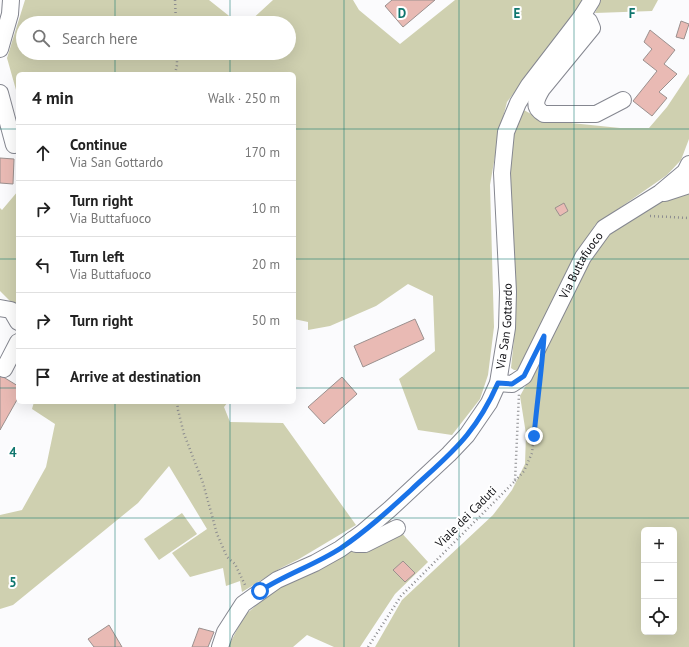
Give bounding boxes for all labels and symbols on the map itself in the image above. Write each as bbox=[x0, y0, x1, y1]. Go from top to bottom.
text: D bbox=[398, 5, 406, 22]
text: E bbox=[514, 5, 521, 22]
text: F bbox=[629, 5, 636, 22]
street label: Via Buttafuoco bbox=[555, 229, 606, 302]
street label: Via San Gottardo bbox=[492, 283, 515, 371]
route end bbox=[525, 427, 543, 445]
text: 4 bbox=[9, 444, 17, 461]
street label: Viale dei Caduti bbox=[431, 483, 499, 551]
text: 5 bbox=[9, 574, 17, 591]
route start bbox=[251, 582, 269, 600]

